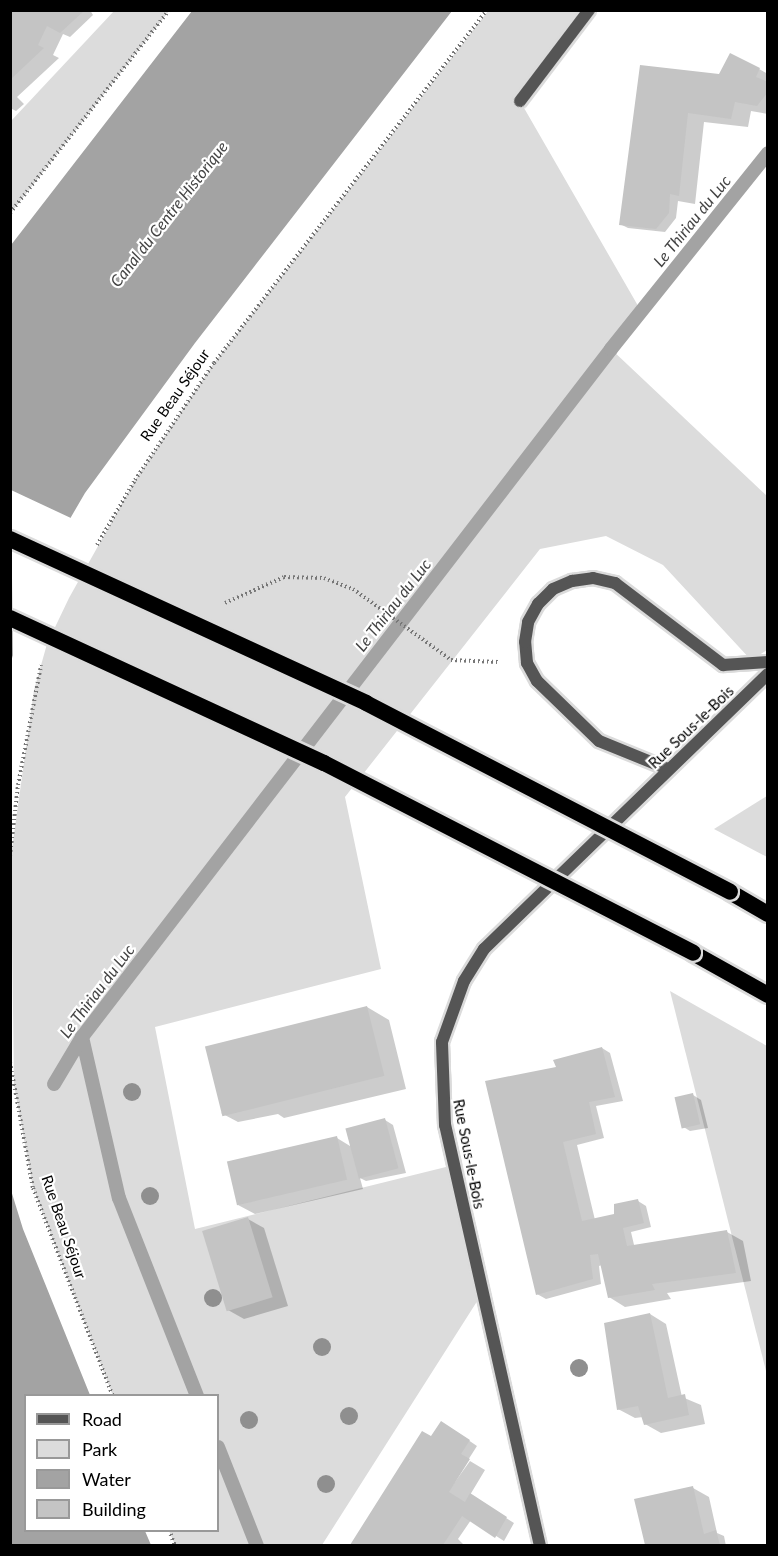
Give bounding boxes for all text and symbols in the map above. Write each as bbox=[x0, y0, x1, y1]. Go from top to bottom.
water label: Canal du Centre Historique bbox=[106, 137, 232, 291]
water label: Le Thiriau du Luc bbox=[649, 171, 735, 271]
street label: Rue Beau Séjour bbox=[137, 345, 213, 445]
water label: Le Thiriau du Luc bbox=[351, 555, 435, 655]
street label: Rue Sous-le-Bois bbox=[645, 682, 737, 772]
water label: Le Thiriau du Luc bbox=[56, 940, 138, 1042]
street label: Rue Sous-le-Bois bbox=[450, 1098, 488, 1210]
street label: Rue Beau Séjour bbox=[38, 1173, 90, 1281]
legend bbox=[24, 1394, 219, 1532]
text: Road bbox=[82, 1408, 122, 1430]
text: Park bbox=[82, 1438, 117, 1460]
text: Water bbox=[82, 1468, 131, 1490]
text: Building bbox=[82, 1498, 146, 1520]

